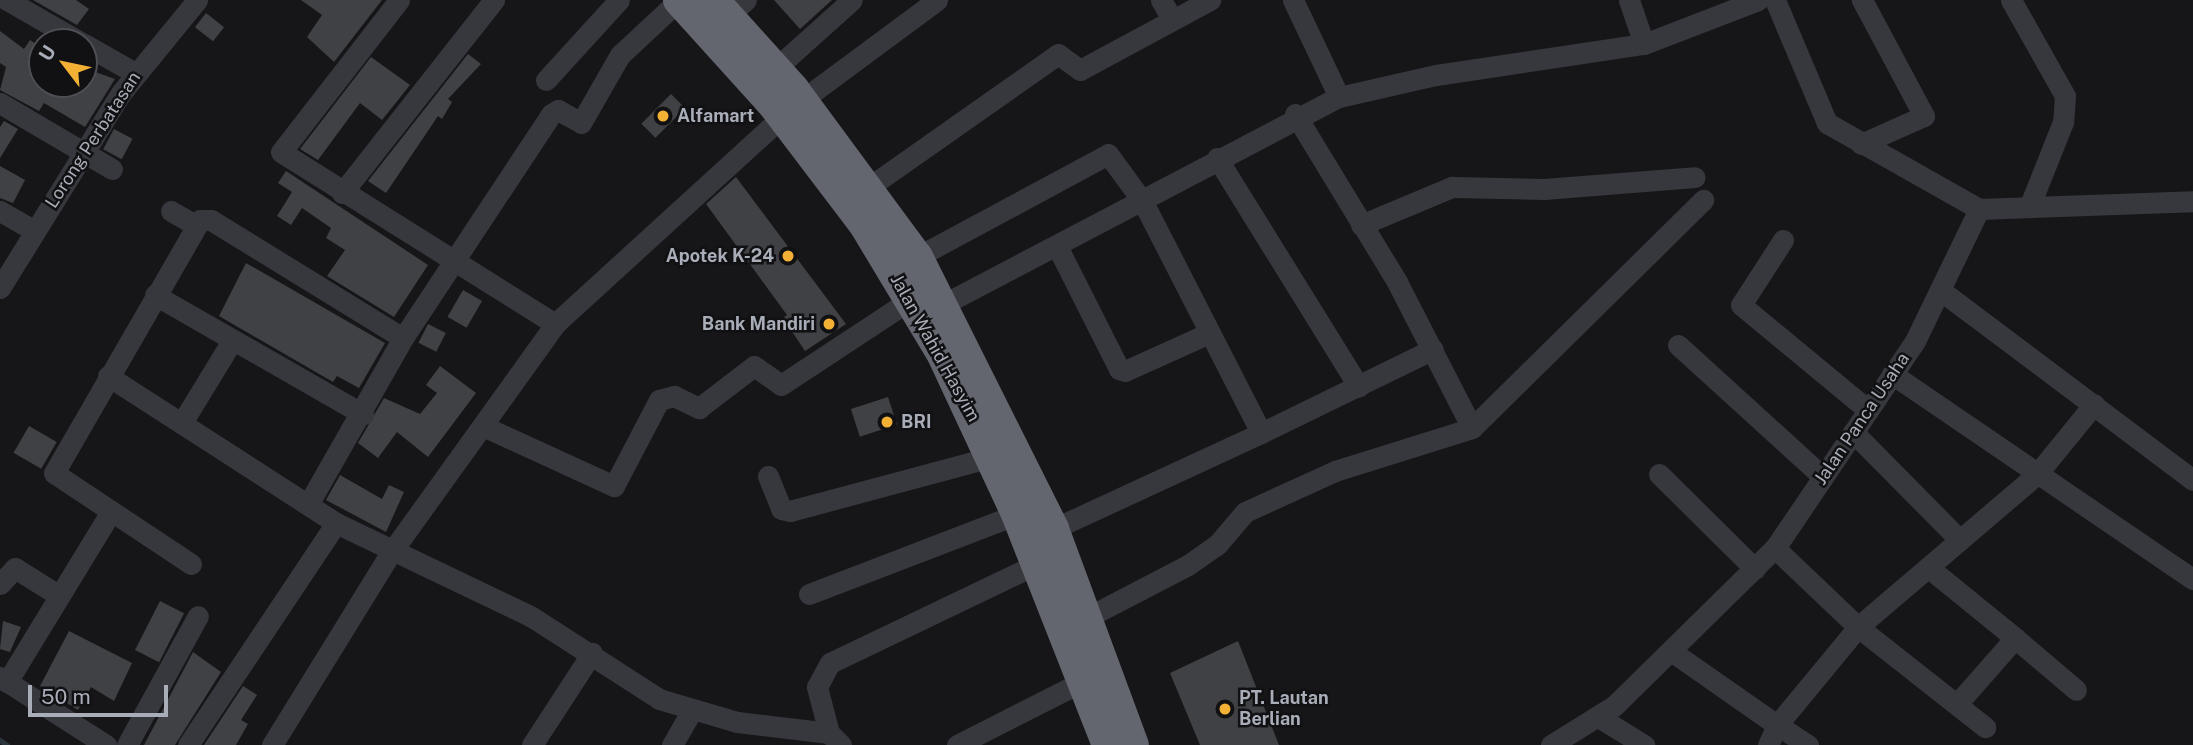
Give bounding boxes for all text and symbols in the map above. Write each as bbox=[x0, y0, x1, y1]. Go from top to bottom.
north arrow bbox=[28, 28, 98, 98]
text: U bbox=[34, 41, 60, 65]
street label: Lorong Perbatasan bbox=[41, 68, 145, 212]
place label: Alfamart bbox=[677, 105, 754, 127]
marker: Alfamart bbox=[655, 108, 671, 124]
place label: Apotek K-24 bbox=[666, 245, 774, 267]
marker: Apotek K-24 bbox=[780, 248, 796, 264]
street label: Jalan Wahid Hasyim bbox=[885, 270, 985, 426]
place label: Bank Mandiri bbox=[702, 313, 815, 335]
marker: Bank Mandiri bbox=[821, 316, 837, 332]
street label: Jalan Panca Usaha bbox=[1810, 349, 1914, 489]
place label: BRI bbox=[901, 411, 932, 433]
marker: BRI bbox=[879, 414, 895, 430]
scale bar bbox=[32, 672, 172, 716]
text: 50 m bbox=[41, 684, 91, 709]
place label: PT. Lautan Berlian bbox=[1239, 688, 1329, 730]
marker: PT. Lautan Berlian bbox=[1217, 701, 1233, 717]

